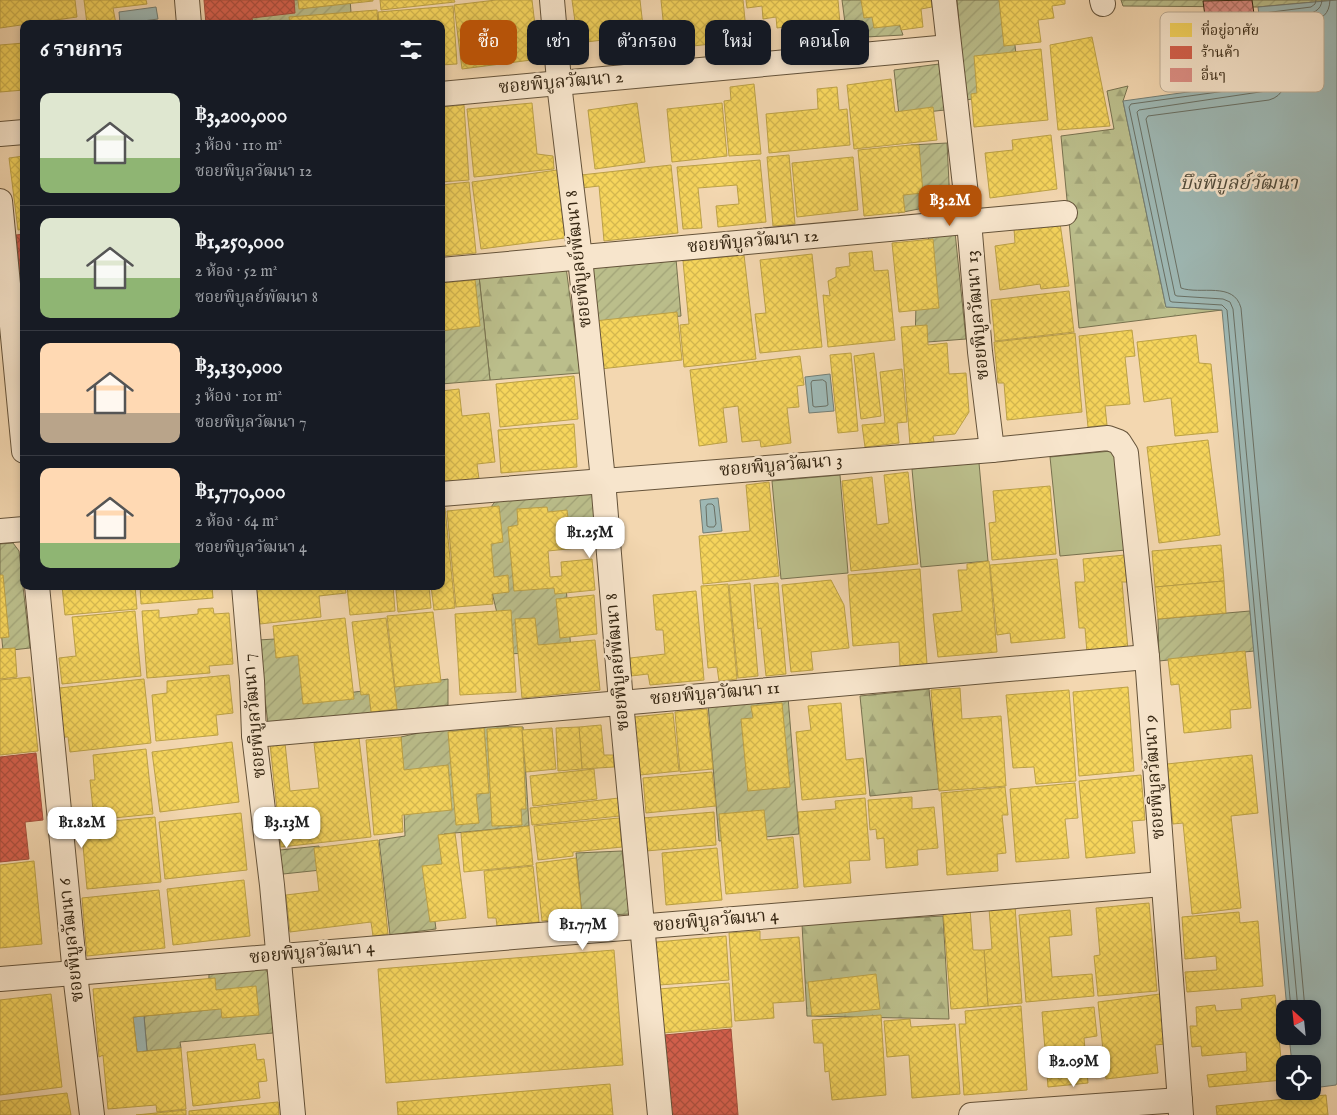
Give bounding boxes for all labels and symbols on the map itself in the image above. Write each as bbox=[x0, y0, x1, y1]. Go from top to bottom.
legend bbox=[1160, 12, 1324, 92]
text: ที่อยู่อาศัย bbox=[1201, 20, 1259, 40]
text: ร้านค้า bbox=[1201, 44, 1240, 62]
text: อื่นๆ bbox=[1201, 65, 1226, 85]
street label: ซอยพิบูลวัฒนา 2 bbox=[498, 66, 624, 100]
water label: บึงพิบูลย์วัฒนา bbox=[1180, 172, 1299, 196]
pin: ฿3.2M bbox=[915, 184, 985, 227]
street label: ซอยพิบูลย์พัฒนา 8 bbox=[559, 189, 598, 329]
street label: ซอยพิบูลวัฒนา 12 bbox=[686, 225, 820, 259]
street label: ซอยพิบูลวัฒนา 13 bbox=[961, 249, 995, 381]
street label: ซอยพิบูลวัฒนา 3 bbox=[718, 449, 844, 483]
pin: ฿1.25M bbox=[549, 516, 631, 559]
street label: ซอยพิบูลย์พัฒนา 8 bbox=[600, 592, 635, 732]
street label: ซอยพิบูลวัฒนา 7 bbox=[238, 653, 272, 779]
street label: ซอยพิบูลวัฒนา 11 bbox=[649, 677, 781, 711]
street label: ซอยพิบูลวัฒนา 9 bbox=[1139, 714, 1171, 840]
pin: ฿1.82M bbox=[41, 806, 123, 849]
pin: ฿3.13M bbox=[246, 806, 328, 849]
street label: ซอยพิบูลวัฒนา 6 bbox=[54, 877, 90, 1003]
street label: ซอยพิบูลวัฒนา 4 bbox=[652, 904, 780, 938]
pin: ฿1.77M bbox=[542, 908, 624, 951]
street label: ซอยพิบูลวัฒนา 4 bbox=[248, 936, 376, 970]
north arrow bbox=[1276, 1000, 1321, 1045]
pin: ฿2.09M bbox=[1033, 1046, 1115, 1088]

